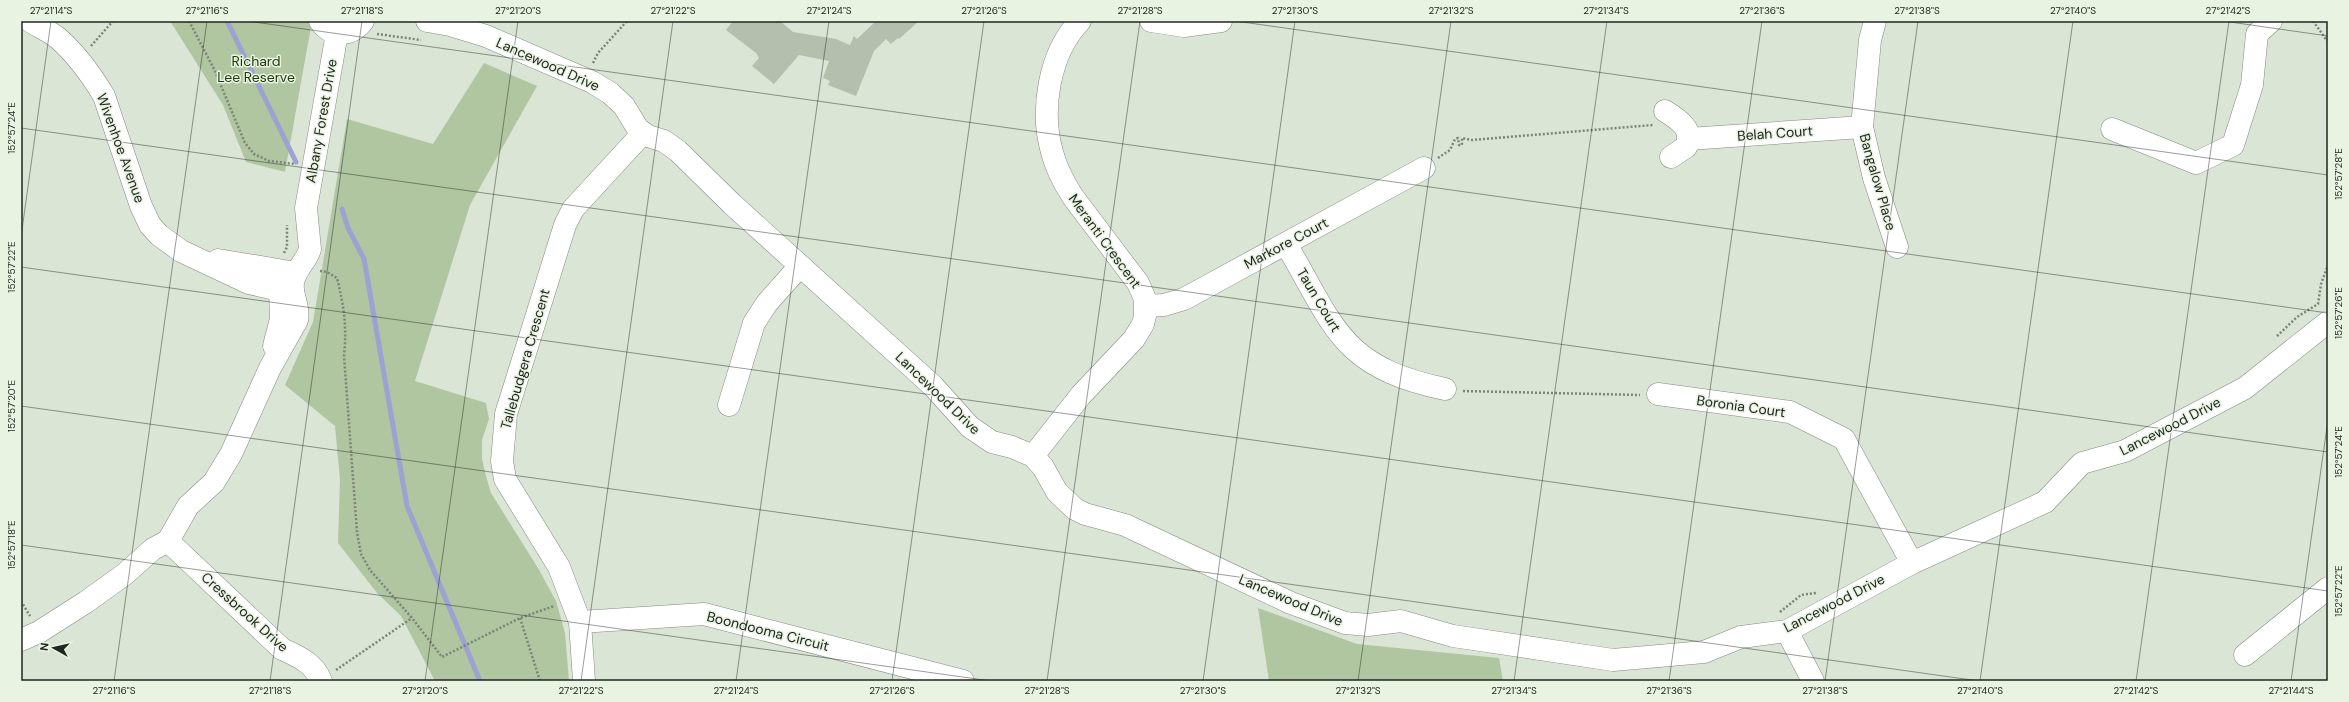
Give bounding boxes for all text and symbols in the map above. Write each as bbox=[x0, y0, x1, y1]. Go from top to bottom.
text: 27°21'14"S bbox=[30, 4, 73, 17]
text: 27°21'16"S bbox=[186, 4, 229, 17]
text: 27°21'18"S bbox=[341, 4, 384, 17]
text: 27°21'20"S bbox=[495, 4, 541, 17]
text: 27°21'22"S bbox=[650, 4, 696, 17]
text: 27°21'24"S bbox=[806, 4, 852, 17]
text: 27°21'26"S bbox=[961, 4, 1007, 17]
text: 27°21'28"S bbox=[1117, 4, 1163, 17]
text: 27°21'30"S bbox=[1272, 4, 1318, 17]
text: 27°21'32"S bbox=[1428, 4, 1474, 17]
text: 27°21'34"S bbox=[1583, 4, 1629, 17]
text: 27°21'36"S bbox=[1739, 4, 1785, 17]
text: 27°21'38"S bbox=[1894, 4, 1940, 17]
text: 27°21'40"S bbox=[2050, 4, 2096, 17]
text: 27°21'42"S bbox=[2206, 4, 2251, 17]
street label: Lancewood Drive bbox=[493, 33, 603, 95]
park label: Richard Lee Reserve bbox=[217, 52, 295, 86]
street label: Albany Forest Drive bbox=[301, 58, 341, 184]
street label: Wivenhoe Avenue bbox=[93, 91, 149, 205]
text: 152°57'24"E bbox=[5, 102, 18, 154]
street label: Belah Court bbox=[1736, 121, 1814, 145]
street label: Bangalow Place bbox=[1856, 132, 1900, 233]
text: 152°57'28"E bbox=[2332, 148, 2345, 200]
street label: Meranti Crescent bbox=[1065, 190, 1145, 292]
street label: Markore Court bbox=[1241, 213, 1331, 273]
text: 152°57'22"E bbox=[5, 241, 18, 293]
street label: Taun Court bbox=[1293, 265, 1345, 335]
street label: Tallebudgera Crescent bbox=[496, 287, 554, 431]
text: 152°57'26"E bbox=[2332, 287, 2345, 339]
street label: Lancewood Drive bbox=[892, 348, 984, 438]
text: 152°57'20"E bbox=[5, 379, 18, 432]
street label: Boronia Court bbox=[1695, 391, 1787, 421]
street label: Lancewood Drive bbox=[2116, 393, 2224, 459]
text: 152°57'24"E bbox=[2332, 426, 2345, 478]
text: 152°57'18"E bbox=[5, 520, 18, 570]
text: 152°57'22"E bbox=[2332, 565, 2345, 617]
street label: Cressbrook Drive bbox=[198, 568, 292, 656]
street label: Lancewood Drive bbox=[1236, 570, 1346, 630]
street label: Lancewood Drive bbox=[1780, 570, 1888, 636]
street label: Boondooma Circuit bbox=[705, 607, 831, 655]
north arrow bbox=[34, 628, 74, 668]
text: N bbox=[37, 642, 52, 652]
text: 27°21'16"S bbox=[93, 684, 136, 697]
text: 27°21'18"S bbox=[249, 684, 292, 697]
text: 27°21'20"S bbox=[402, 684, 448, 697]
text: 27°21'22"S bbox=[558, 684, 604, 697]
text: 27°21'24"S bbox=[713, 684, 759, 697]
text: 27°21'26"S bbox=[869, 684, 915, 697]
text: 27°21'28"S bbox=[1024, 684, 1070, 697]
text: 27°21'30"S bbox=[1180, 684, 1226, 697]
text: 27°21'32"S bbox=[1335, 684, 1381, 697]
text: 27°21'34"S bbox=[1491, 684, 1537, 697]
text: 27°21'36"S bbox=[1646, 684, 1692, 697]
text: 27°21'38"S bbox=[1802, 684, 1848, 697]
text: 27°21'40"S bbox=[1957, 684, 2003, 697]
text: 27°21'42"S bbox=[2114, 684, 2159, 697]
text: 27°21'44"S bbox=[2268, 684, 2314, 697]

